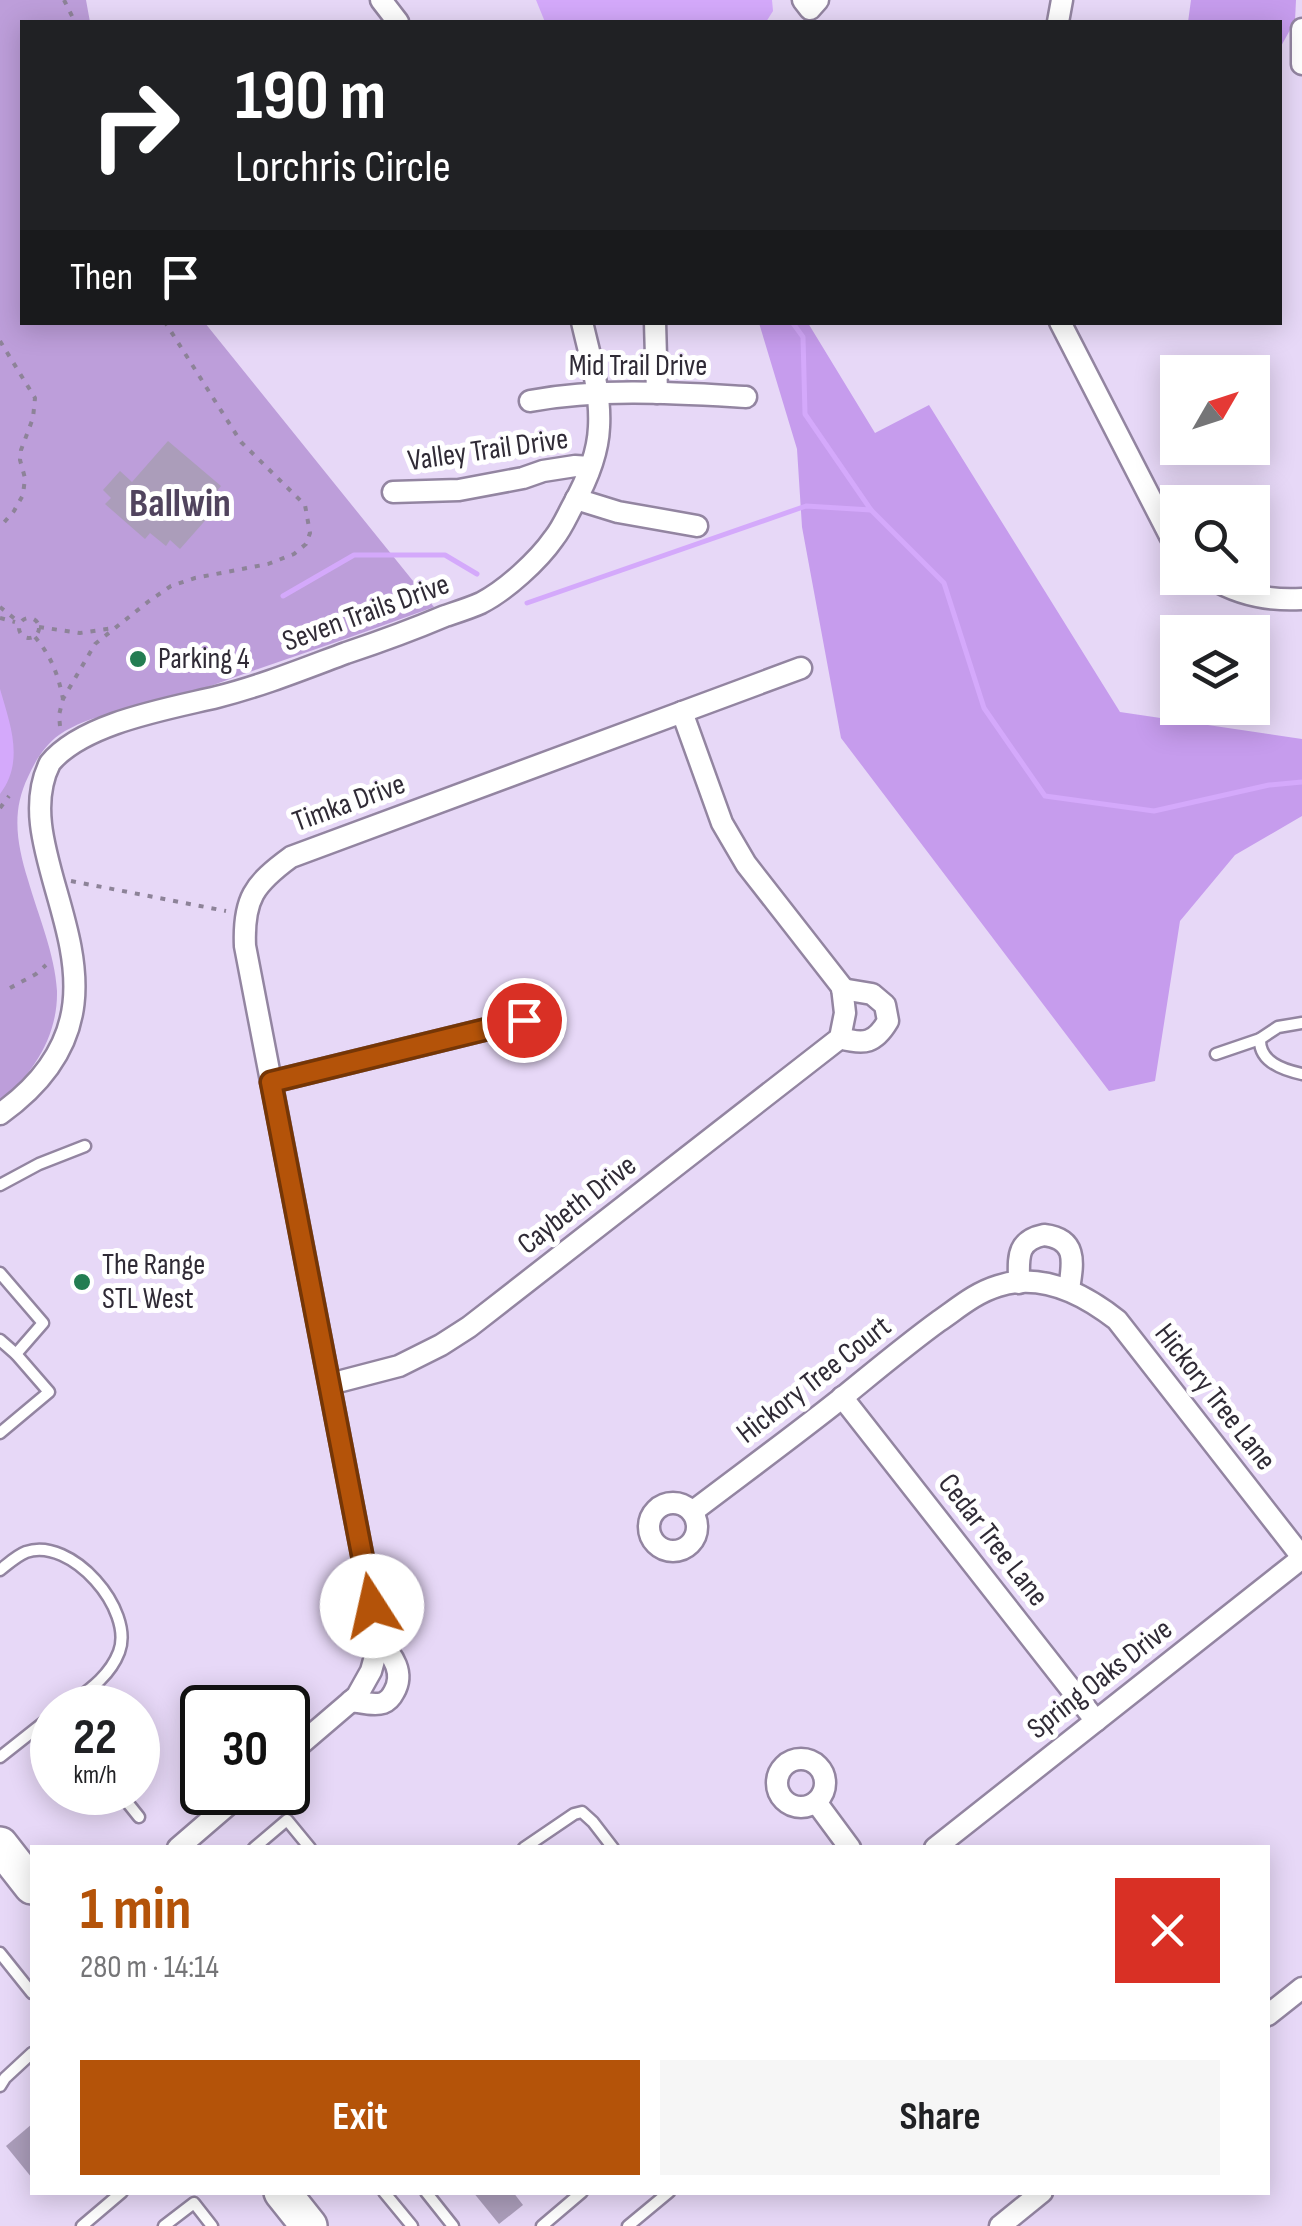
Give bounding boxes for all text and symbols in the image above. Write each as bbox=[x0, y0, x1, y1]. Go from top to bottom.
text: 190 m bbox=[235, 55, 386, 139]
icon: right bbox=[70, 60, 200, 190]
text: Lorchris Circle bbox=[235, 140, 451, 195]
icon: arrive bbox=[153, 250, 208, 305]
text: Then bbox=[70, 255, 133, 300]
street label: Mid Trail Drive bbox=[569, 348, 707, 384]
north arrow bbox=[1160, 355, 1270, 465]
map controls bbox=[1160, 355, 1270, 725]
street label: Valley Trail Drive bbox=[406, 421, 570, 479]
district label: Ballwin bbox=[129, 480, 231, 528]
button: search bbox=[1160, 485, 1270, 595]
street label: Seven Trails Drive bbox=[278, 566, 454, 660]
button: layers bbox=[1160, 615, 1270, 725]
place label: Parking 4 bbox=[158, 641, 250, 677]
marker: Parking 4 bbox=[127, 648, 149, 670]
street label: Timka Drive bbox=[288, 766, 410, 840]
pin bbox=[482, 978, 567, 1063]
icon: arrive bbox=[497, 993, 552, 1048]
street label: Caybeth Drive bbox=[511, 1148, 643, 1262]
place label: The Range STL West bbox=[102, 1247, 205, 1317]
marker: The Range STL West bbox=[71, 1271, 93, 1293]
street label: Hickory Tree Court bbox=[730, 1309, 898, 1451]
street label: Hickory Tree Lane bbox=[1147, 1317, 1283, 1477]
street label: Cedar Tree Lane bbox=[930, 1467, 1056, 1613]
position arrow bbox=[320, 1554, 424, 1658]
street label: Spring Oaks Drive bbox=[1020, 1611, 1180, 1747]
speed limit sign: 30 bbox=[180, 1685, 310, 1815]
text: 22 bbox=[73, 1708, 117, 1768]
text: km/h bbox=[73, 1760, 117, 1791]
text: 1 min bbox=[80, 1874, 192, 1946]
button: close bbox=[1115, 1878, 1220, 1983]
text: 280 m · 14:14 bbox=[80, 1948, 219, 1987]
button: Exit bbox=[80, 2060, 640, 2175]
button: Share bbox=[660, 2060, 1220, 2175]

